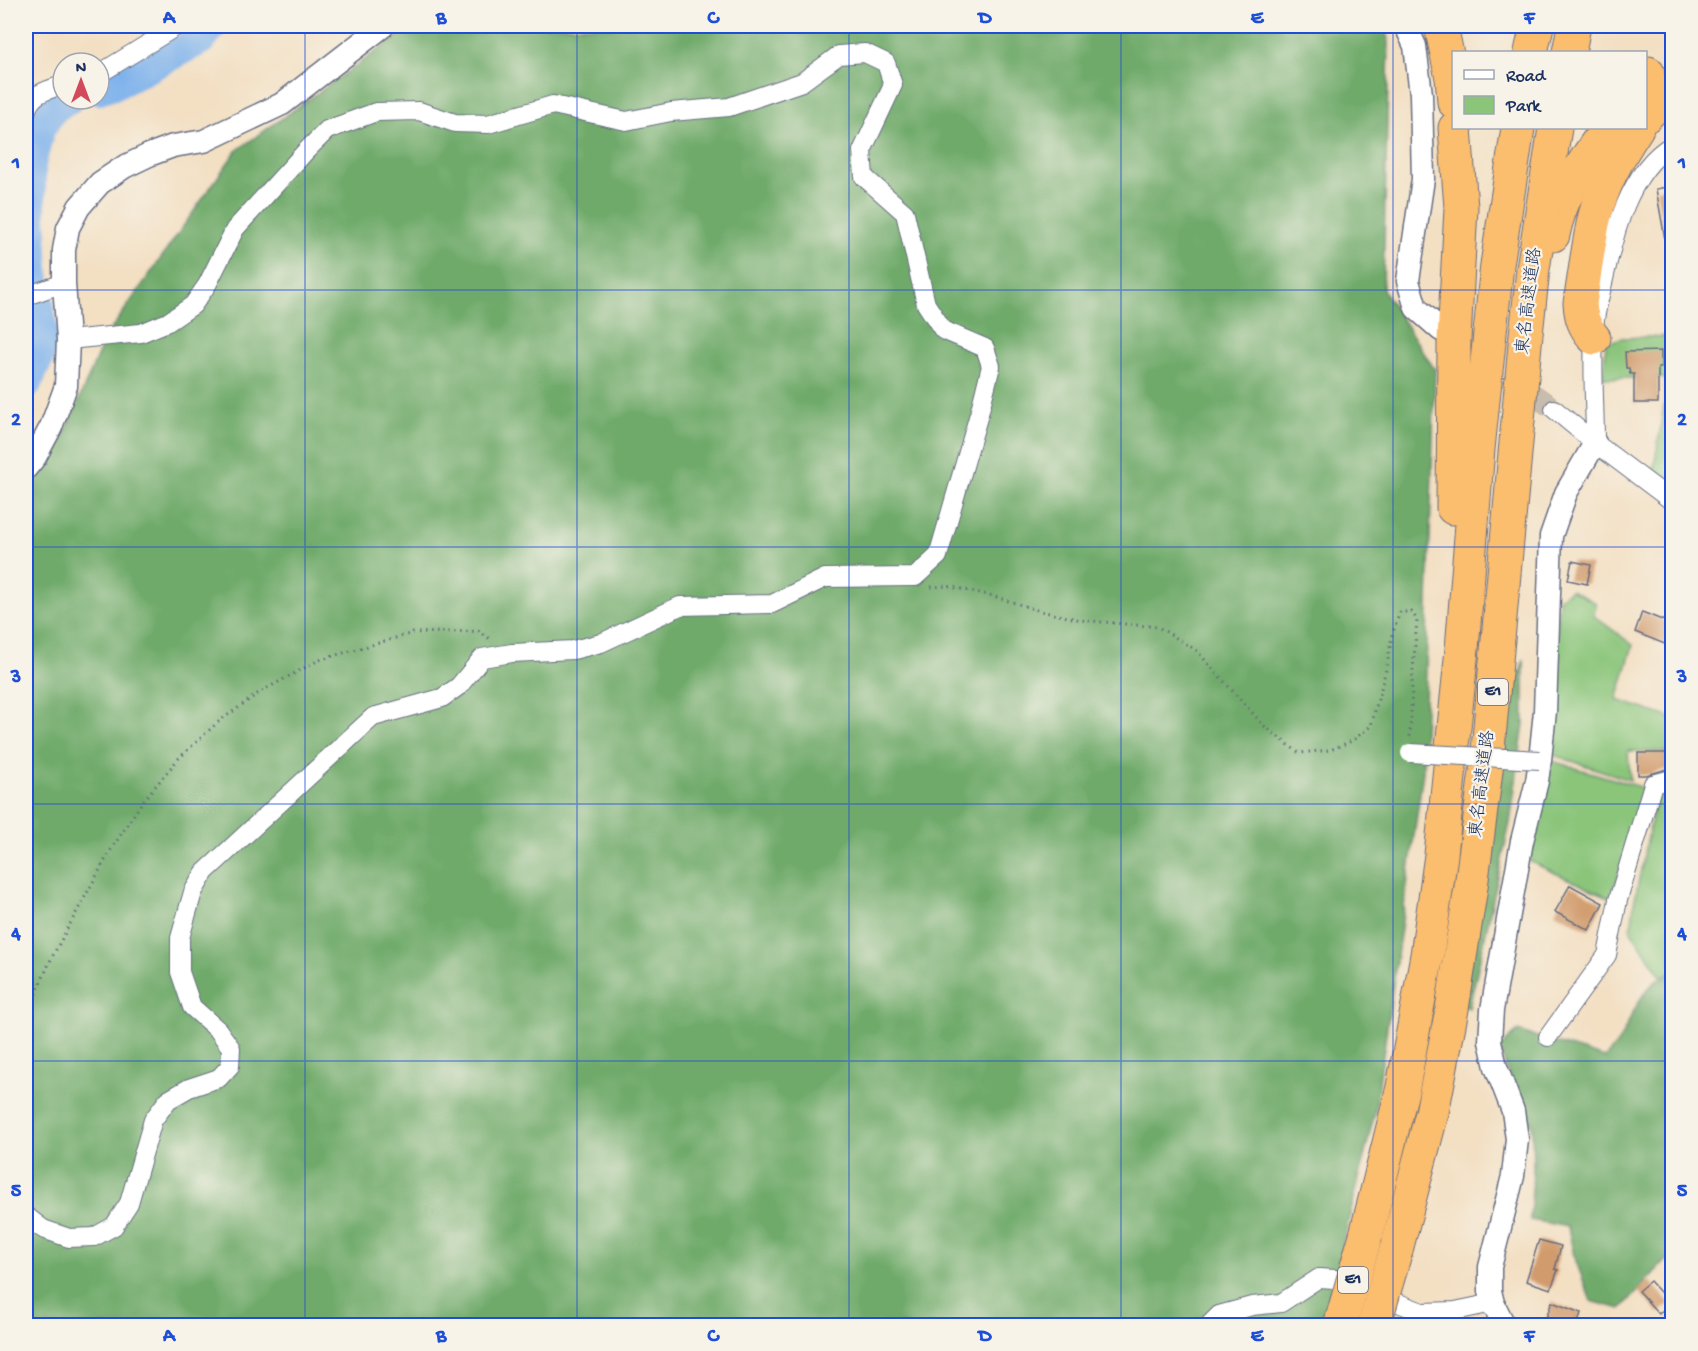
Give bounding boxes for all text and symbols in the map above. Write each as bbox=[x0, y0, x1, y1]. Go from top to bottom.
text: A bbox=[162, 8, 177, 31]
text: B bbox=[435, 8, 447, 31]
text: C bbox=[707, 8, 721, 31]
text: D bbox=[976, 8, 992, 31]
text: E bbox=[1251, 8, 1265, 31]
text: F bbox=[1523, 8, 1536, 31]
north arrow bbox=[51, 51, 111, 111]
legend bbox=[1452, 51, 1647, 129]
text: N bbox=[76, 60, 87, 79]
text: Road bbox=[1506, 67, 1547, 88]
text: Park bbox=[1505, 97, 1542, 118]
text: 1 bbox=[11, 153, 20, 176]
text: 1 bbox=[1677, 153, 1686, 176]
street label: 東名高速道路 bbox=[1512, 246, 1547, 356]
text: 2 bbox=[11, 410, 21, 433]
text: 2 bbox=[1677, 410, 1687, 433]
text: 3 bbox=[10, 667, 21, 690]
text: 3 bbox=[1676, 667, 1687, 690]
road number: E1 bbox=[1478, 679, 1508, 705]
street label: 東名高速道路 bbox=[1465, 729, 1500, 839]
text: 4 bbox=[10, 924, 21, 947]
text: 4 bbox=[1676, 924, 1687, 947]
text: 5 bbox=[11, 1181, 22, 1204]
text: 5 bbox=[1677, 1181, 1688, 1204]
road number: E1 bbox=[1338, 1267, 1368, 1293]
text: A bbox=[162, 1326, 177, 1349]
text: B bbox=[435, 1326, 447, 1349]
text: C bbox=[707, 1326, 721, 1349]
text: D bbox=[976, 1326, 992, 1349]
text: E bbox=[1251, 1326, 1265, 1349]
text: F bbox=[1523, 1326, 1536, 1349]

